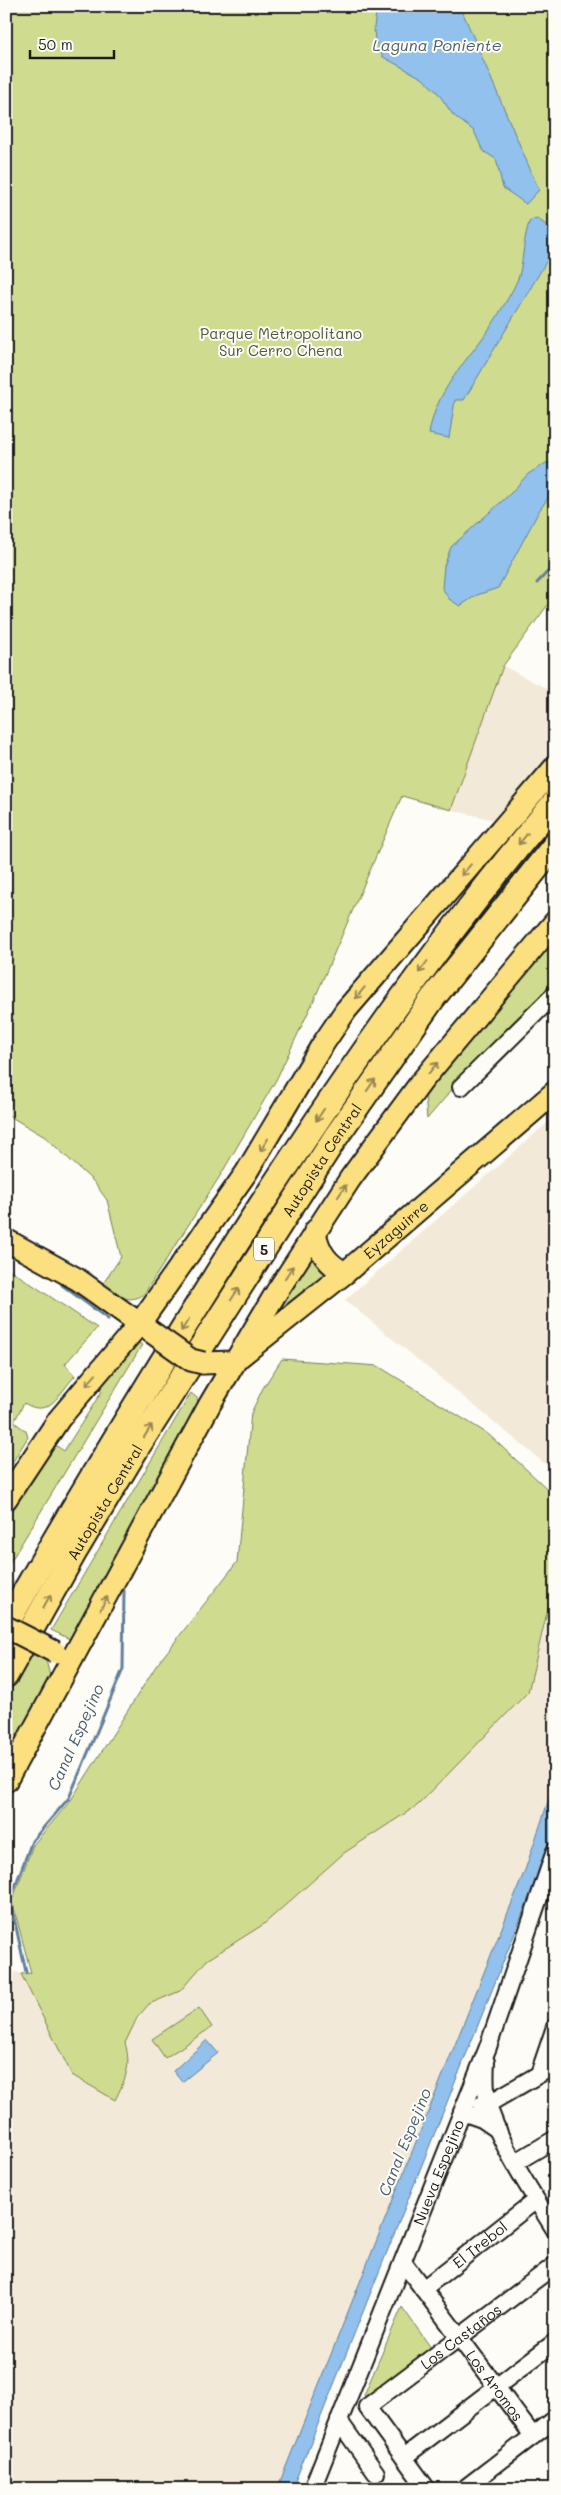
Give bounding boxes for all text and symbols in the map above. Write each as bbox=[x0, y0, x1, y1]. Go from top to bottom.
scale bar bbox=[30, 28, 114, 60]
text: 50 m bbox=[38, 34, 73, 54]
water label: Laguna Poniente bbox=[372, 34, 502, 55]
park label: Parque Metropolitano Sur Cerro Chena bbox=[200, 323, 362, 360]
one-way arrow bbox=[518, 833, 529, 846]
one-way arrow bbox=[461, 863, 472, 876]
one-way arrow bbox=[418, 960, 429, 973]
one-way arrow bbox=[355, 986, 365, 1000]
one-way arrow bbox=[427, 1062, 438, 1075]
one-way arrow bbox=[366, 1078, 376, 1092]
street label: Autopista Central bbox=[277, 1100, 366, 1221]
one-way arrow bbox=[315, 1107, 325, 1121]
one-way arrow bbox=[258, 1138, 269, 1152]
one-way arrow bbox=[337, 1184, 348, 1198]
street label: Eyzaguirre bbox=[359, 1196, 433, 1263]
road number: 5 bbox=[254, 1238, 274, 1260]
one-way arrow bbox=[284, 1265, 294, 1279]
one-way arrow bbox=[230, 1288, 240, 1302]
one-way arrow bbox=[180, 1318, 190, 1332]
one-way arrow bbox=[85, 1374, 97, 1387]
one-way arrow bbox=[143, 1425, 153, 1439]
street label: Autopista Central bbox=[62, 1440, 147, 1563]
one-way arrow bbox=[42, 1594, 52, 1609]
one-way arrow bbox=[99, 1595, 109, 1610]
water label: Canal Espejino bbox=[42, 1680, 108, 1794]
water label: Canal Espejino bbox=[373, 2084, 435, 2199]
street label: Nueva Espejino bbox=[408, 2116, 468, 2228]
street label: El Trebol bbox=[448, 2217, 511, 2272]
street label: Los Castaños bbox=[416, 2299, 505, 2373]
street label: Los Aromos bbox=[462, 2346, 528, 2425]

